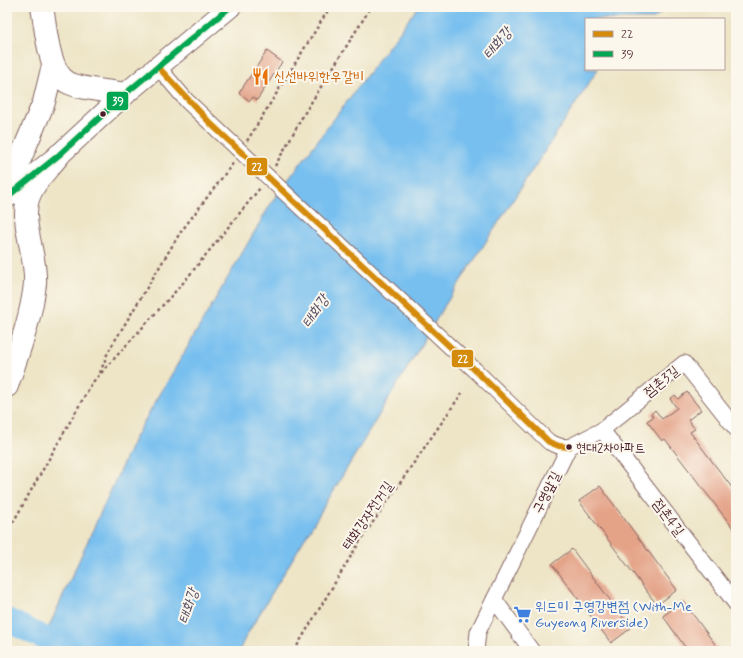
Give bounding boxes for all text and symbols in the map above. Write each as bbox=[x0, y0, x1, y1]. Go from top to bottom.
legend bbox=[585, 18, 725, 70]
water label: 태화강 bbox=[478, 22, 518, 64]
text: 22 bbox=[621, 27, 633, 43]
text: 39 bbox=[621, 47, 634, 63]
restaurant icon: 신선바위한우갈비 bbox=[251, 66, 271, 86]
place label: 신선바위한우갈비 bbox=[274, 68, 364, 86]
line badge: 39 bbox=[106, 91, 129, 111]
text: 39 bbox=[112, 95, 124, 109]
unlabelled marker bbox=[98, 109, 108, 119]
line badge: 22 bbox=[246, 157, 268, 176]
text: 22 bbox=[251, 161, 263, 175]
water label: 태화강 bbox=[297, 289, 335, 332]
line badge: 22 bbox=[451, 349, 474, 368]
text: 22 bbox=[457, 353, 469, 367]
street label: 점촌3길 bbox=[640, 362, 683, 401]
place label: 현대2차아파트 bbox=[576, 440, 645, 457]
marker: 현대2차아파트 bbox=[564, 442, 574, 452]
street label: 구영앞길 bbox=[529, 468, 565, 517]
street label: 태화강자전거길 bbox=[338, 477, 398, 553]
street label: 점촌4길 bbox=[648, 495, 688, 540]
water label: 태화강 bbox=[174, 584, 205, 627]
place label: 위드미 구영강변점 (With-Me Guyeong Riverside) bbox=[535, 598, 692, 632]
supermarket icon: 위드미 구영강변점 (With-Me Guyeong Riverside) bbox=[512, 604, 532, 624]

